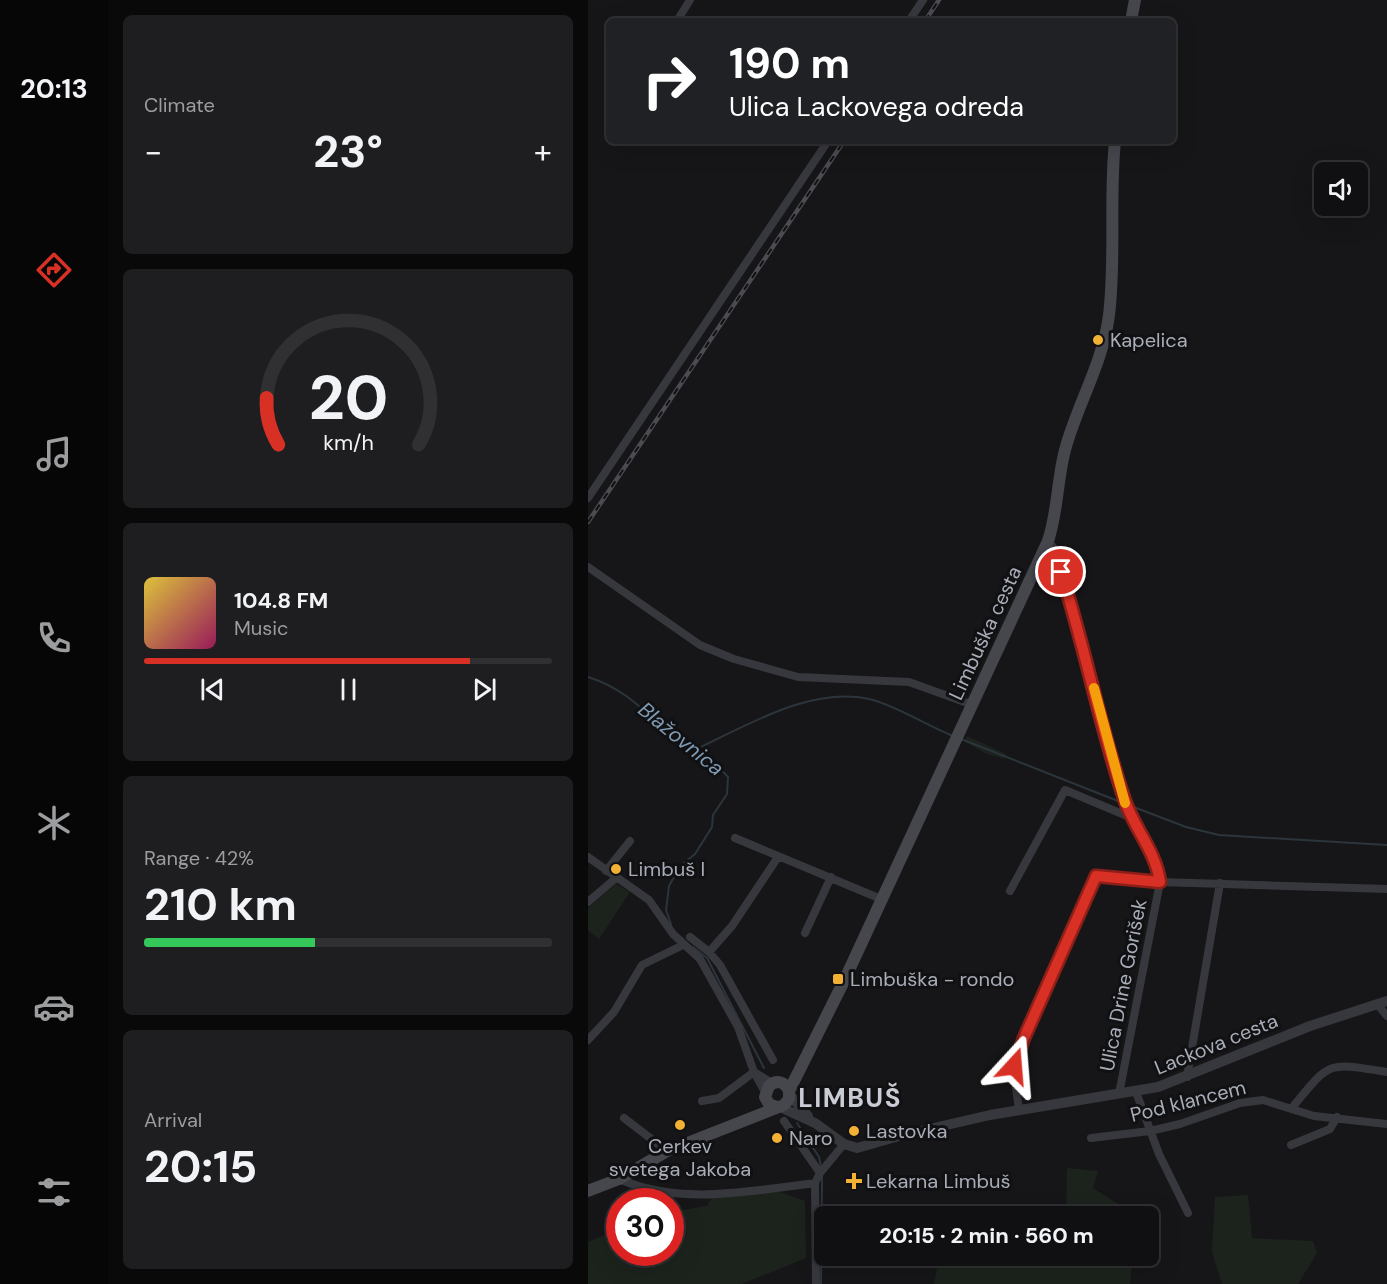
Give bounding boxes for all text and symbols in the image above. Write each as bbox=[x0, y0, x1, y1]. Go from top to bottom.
text: 190 m bbox=[729, 36, 850, 91]
icon: right bbox=[630, 42, 708, 120]
text: 20:13 bbox=[20, 71, 88, 106]
text: Ulica Lackovega odreda bbox=[729, 89, 1024, 124]
text: Climate bbox=[144, 92, 215, 118]
text: 23° bbox=[313, 122, 383, 181]
text: − bbox=[144, 130, 162, 173]
text: + bbox=[534, 130, 552, 173]
map controls bbox=[1314, 162, 1368, 216]
button: sound bbox=[1314, 162, 1368, 216]
icon: directions bbox=[33, 249, 75, 291]
place label: Kapelica bbox=[1110, 327, 1188, 353]
marker: Kapelica bbox=[1091, 333, 1105, 347]
text: 20 bbox=[308, 357, 388, 438]
text: km/h bbox=[323, 430, 373, 458]
icon: music bbox=[33, 433, 75, 475]
pin bbox=[1035, 546, 1086, 597]
icon: arrive bbox=[1044, 555, 1077, 588]
street label: Limbuška cesta bbox=[943, 562, 1027, 704]
text: 104.8 FM bbox=[234, 586, 328, 615]
text: Music bbox=[234, 615, 289, 641]
icon: phone bbox=[33, 617, 75, 659]
icon: previous bbox=[196, 673, 229, 706]
icon: pause bbox=[332, 673, 365, 706]
icon: next bbox=[468, 673, 501, 706]
water label: Blažovnica bbox=[632, 696, 730, 782]
icon: climate bbox=[33, 802, 75, 844]
text: Range · 42% bbox=[144, 845, 254, 871]
place label: Limbuš I bbox=[628, 856, 705, 882]
marker: Limbuš I bbox=[609, 862, 623, 876]
text: 210 km bbox=[144, 875, 297, 934]
street label: Ulica Drine Gorišek bbox=[1094, 897, 1152, 1073]
place label: Limbuška - rondo bbox=[850, 966, 1014, 992]
marker: Limbuška - rondo bbox=[831, 972, 845, 986]
icon: car bbox=[33, 986, 75, 1028]
street label: Lackova cesta bbox=[1150, 1007, 1282, 1081]
position arrow bbox=[982, 1034, 1046, 1098]
street label: Pod klancem bbox=[1127, 1074, 1249, 1128]
district label: LIMBUŠ bbox=[798, 1081, 902, 1115]
text: Arrival bbox=[144, 1107, 202, 1133]
marker: Cerkev svetega Jakoba bbox=[673, 1118, 687, 1132]
place label: Lastovka bbox=[866, 1118, 947, 1144]
marker: Lastovka bbox=[847, 1124, 861, 1138]
place label: Naro bbox=[789, 1125, 833, 1151]
marker: Naro bbox=[770, 1131, 784, 1145]
place label: Cerkev svetega Jakoba bbox=[609, 1133, 751, 1182]
text: 20:15 bbox=[144, 1137, 257, 1196]
place label: Lekarna Limbuš bbox=[866, 1168, 1011, 1194]
icon: filters bbox=[33, 1171, 75, 1213]
marker: Lekarna Limbuš bbox=[847, 1174, 861, 1188]
speed limit sign: 30 bbox=[606, 1188, 684, 1266]
text: 20:15 · 2 min · 560 m bbox=[879, 1221, 1094, 1250]

